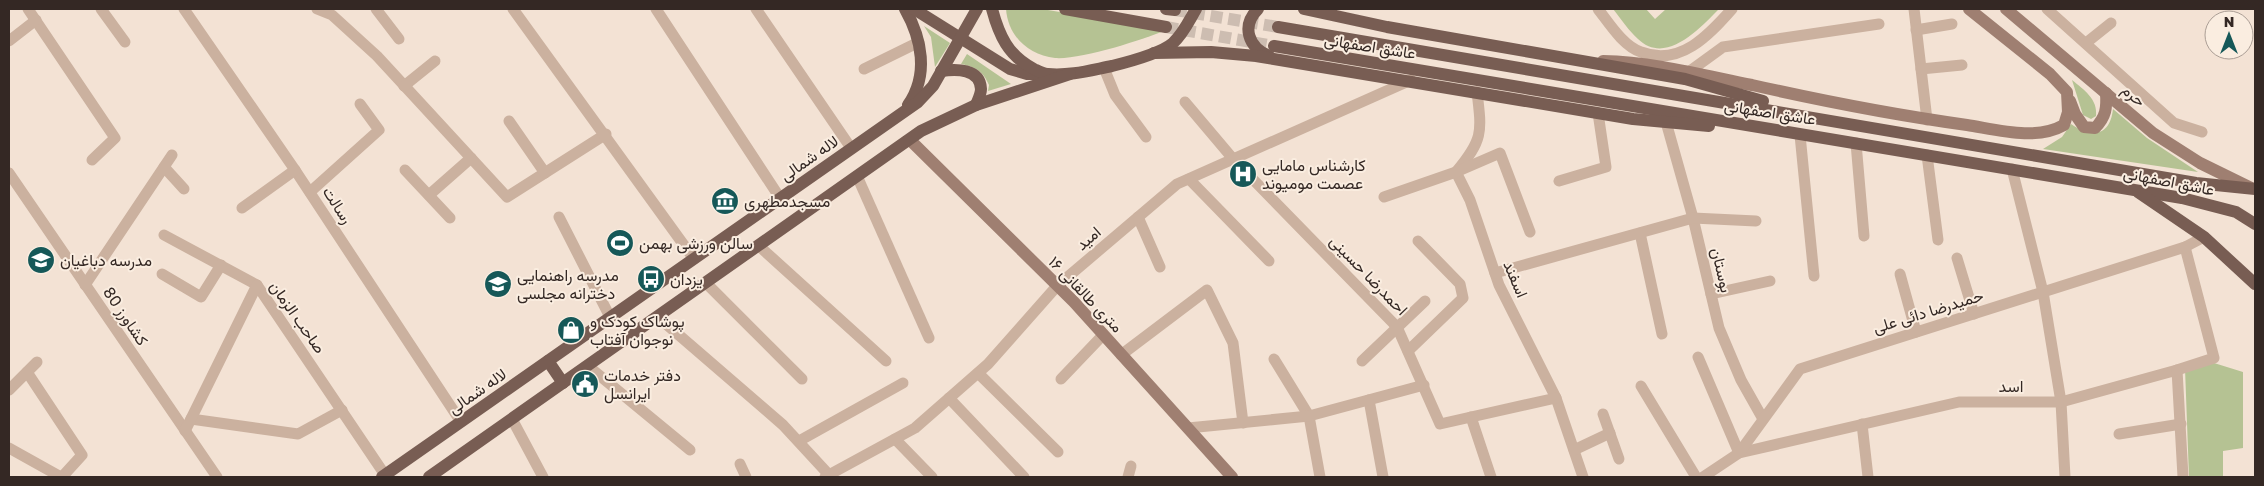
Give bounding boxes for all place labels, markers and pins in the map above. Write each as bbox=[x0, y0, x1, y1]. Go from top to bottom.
place label: کارشناس مامایی عصمت مومیوند bbox=[1262, 155, 1366, 194]
hospital icon: کارشناس مامایی عصمت مومیوند bbox=[1228, 159, 1258, 189]
museum icon: مسجدمطهری bbox=[710, 186, 740, 216]
place label: مسجدمطهری bbox=[744, 191, 830, 212]
sports icon: سالن ورزشی بهمن bbox=[605, 228, 635, 258]
place label: سالن ورزشی بهمن bbox=[639, 233, 753, 254]
school or university icon: مدرسه دباغیان bbox=[26, 245, 56, 275]
place label: مدرسه دباغیان bbox=[60, 250, 152, 271]
bus stop icon: یزدان bbox=[636, 264, 666, 294]
place label: مدرسه راهنمایی دخترانه مجلسی bbox=[517, 265, 619, 304]
school or university icon: مدرسه راهنمایی دخترانه مجلسی bbox=[483, 269, 513, 299]
place label: یزدان bbox=[670, 269, 703, 290]
place label: پوشاک کودک و نوجوان آفتاب bbox=[590, 311, 685, 350]
shop icon: پوشاک کودک و نوجوان آفتاب bbox=[556, 315, 586, 345]
place label: دفتر خدمات ایرانسل bbox=[604, 365, 681, 404]
public building icon: دفتر خدمات ایرانسل bbox=[570, 369, 600, 399]

